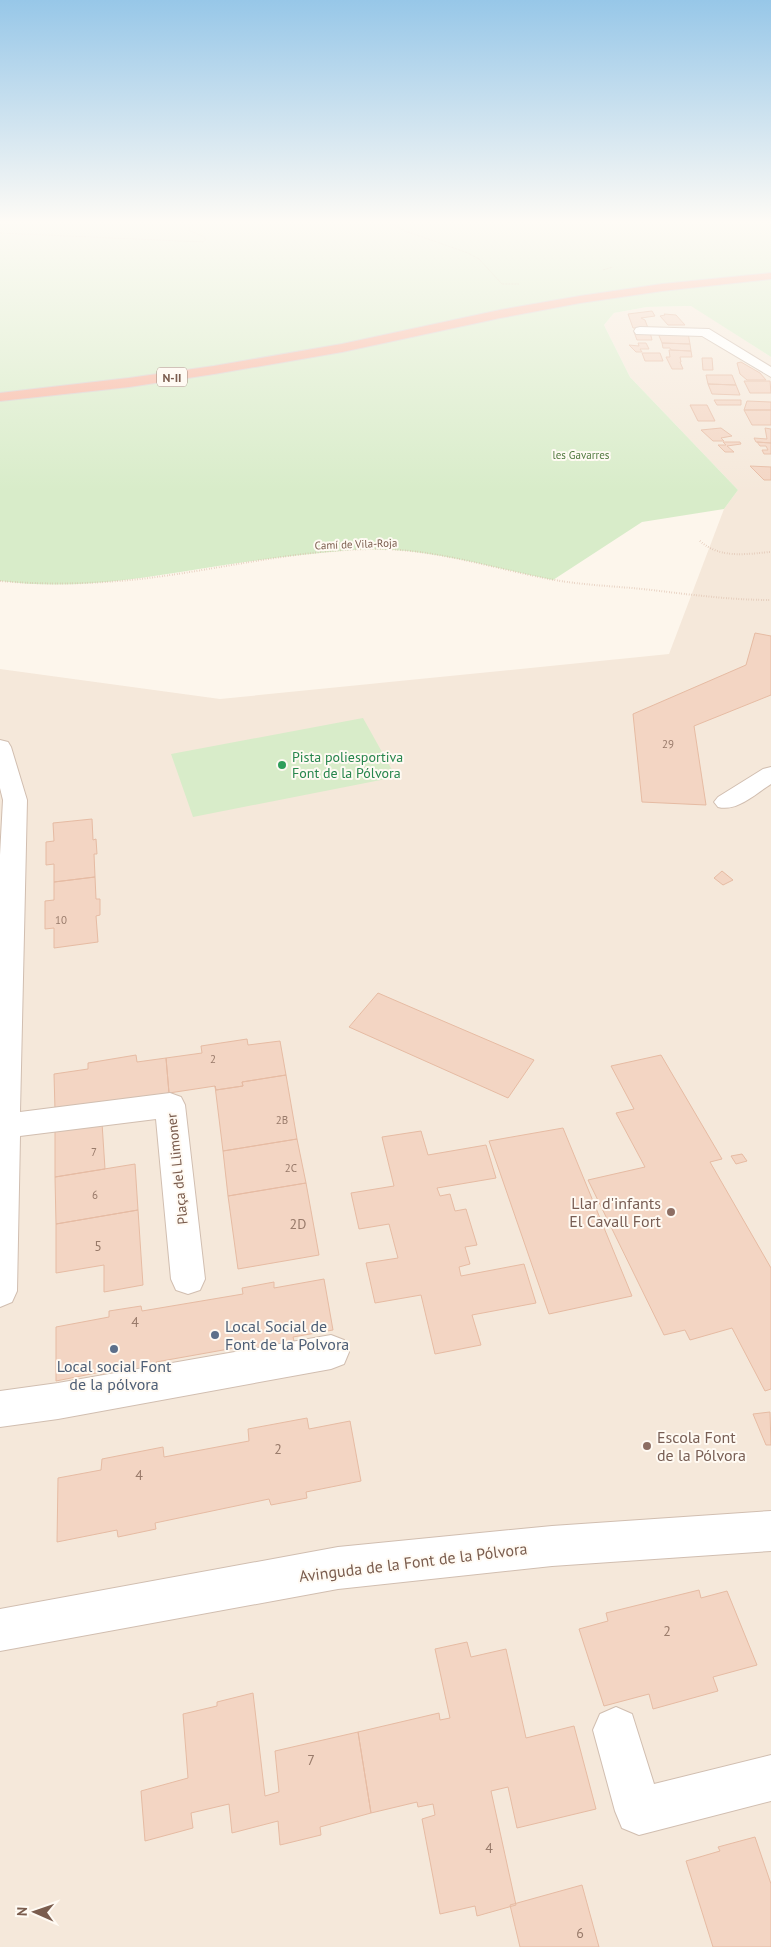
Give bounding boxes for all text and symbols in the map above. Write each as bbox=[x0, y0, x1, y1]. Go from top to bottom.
road number: N-II bbox=[157, 368, 187, 387]
park label: les Gavarres bbox=[552, 448, 610, 462]
street label: Camí de Vila-Roja bbox=[314, 536, 398, 552]
house number: 29 bbox=[662, 737, 674, 751]
place label: Pista poliesportiva Font de la Pólvora bbox=[292, 748, 403, 782]
marker: Pista poliesportiva Font de la Pólvora bbox=[276, 759, 288, 771]
house number: 10 bbox=[55, 913, 67, 927]
house number: 2 bbox=[210, 1052, 216, 1066]
street label: Plaça del Llimoner bbox=[162, 1112, 192, 1226]
house number: 2B bbox=[276, 1113, 288, 1127]
house number: 7 bbox=[91, 1145, 97, 1159]
house number: 2C bbox=[285, 1161, 297, 1175]
house number: 6 bbox=[92, 1188, 98, 1202]
place label: Llar d'infants El Cavall Fort bbox=[569, 1193, 662, 1231]
marker: Llar d'infants El Cavall Fort bbox=[665, 1206, 677, 1218]
house number: 2D bbox=[290, 1215, 306, 1233]
house number: 5 bbox=[94, 1237, 102, 1255]
house number: 4 bbox=[131, 1313, 139, 1331]
place label: Local Social de Font de la Polvora bbox=[225, 1316, 349, 1354]
marker: Local Social de Font de la Polvora bbox=[209, 1329, 221, 1341]
marker: Local social Font de la pólvora bbox=[108, 1343, 120, 1355]
place label: Local social Font de la pólvora bbox=[57, 1356, 172, 1394]
place label: Escola Font de la Pólvora bbox=[657, 1427, 746, 1465]
house number: 2 bbox=[274, 1440, 282, 1458]
marker: Escola Font de la Pólvora bbox=[641, 1440, 653, 1452]
house number: 4 bbox=[135, 1466, 143, 1484]
street label: Avinguda de la Font de la Pólvora bbox=[298, 1538, 528, 1586]
house number: 2 bbox=[663, 1622, 671, 1640]
house number: 7 bbox=[307, 1751, 315, 1769]
house number: 4 bbox=[485, 1839, 493, 1857]
north arrow bbox=[10, 1887, 60, 1937]
text: N bbox=[13, 1907, 31, 1916]
house number: 6 bbox=[576, 1924, 584, 1942]

